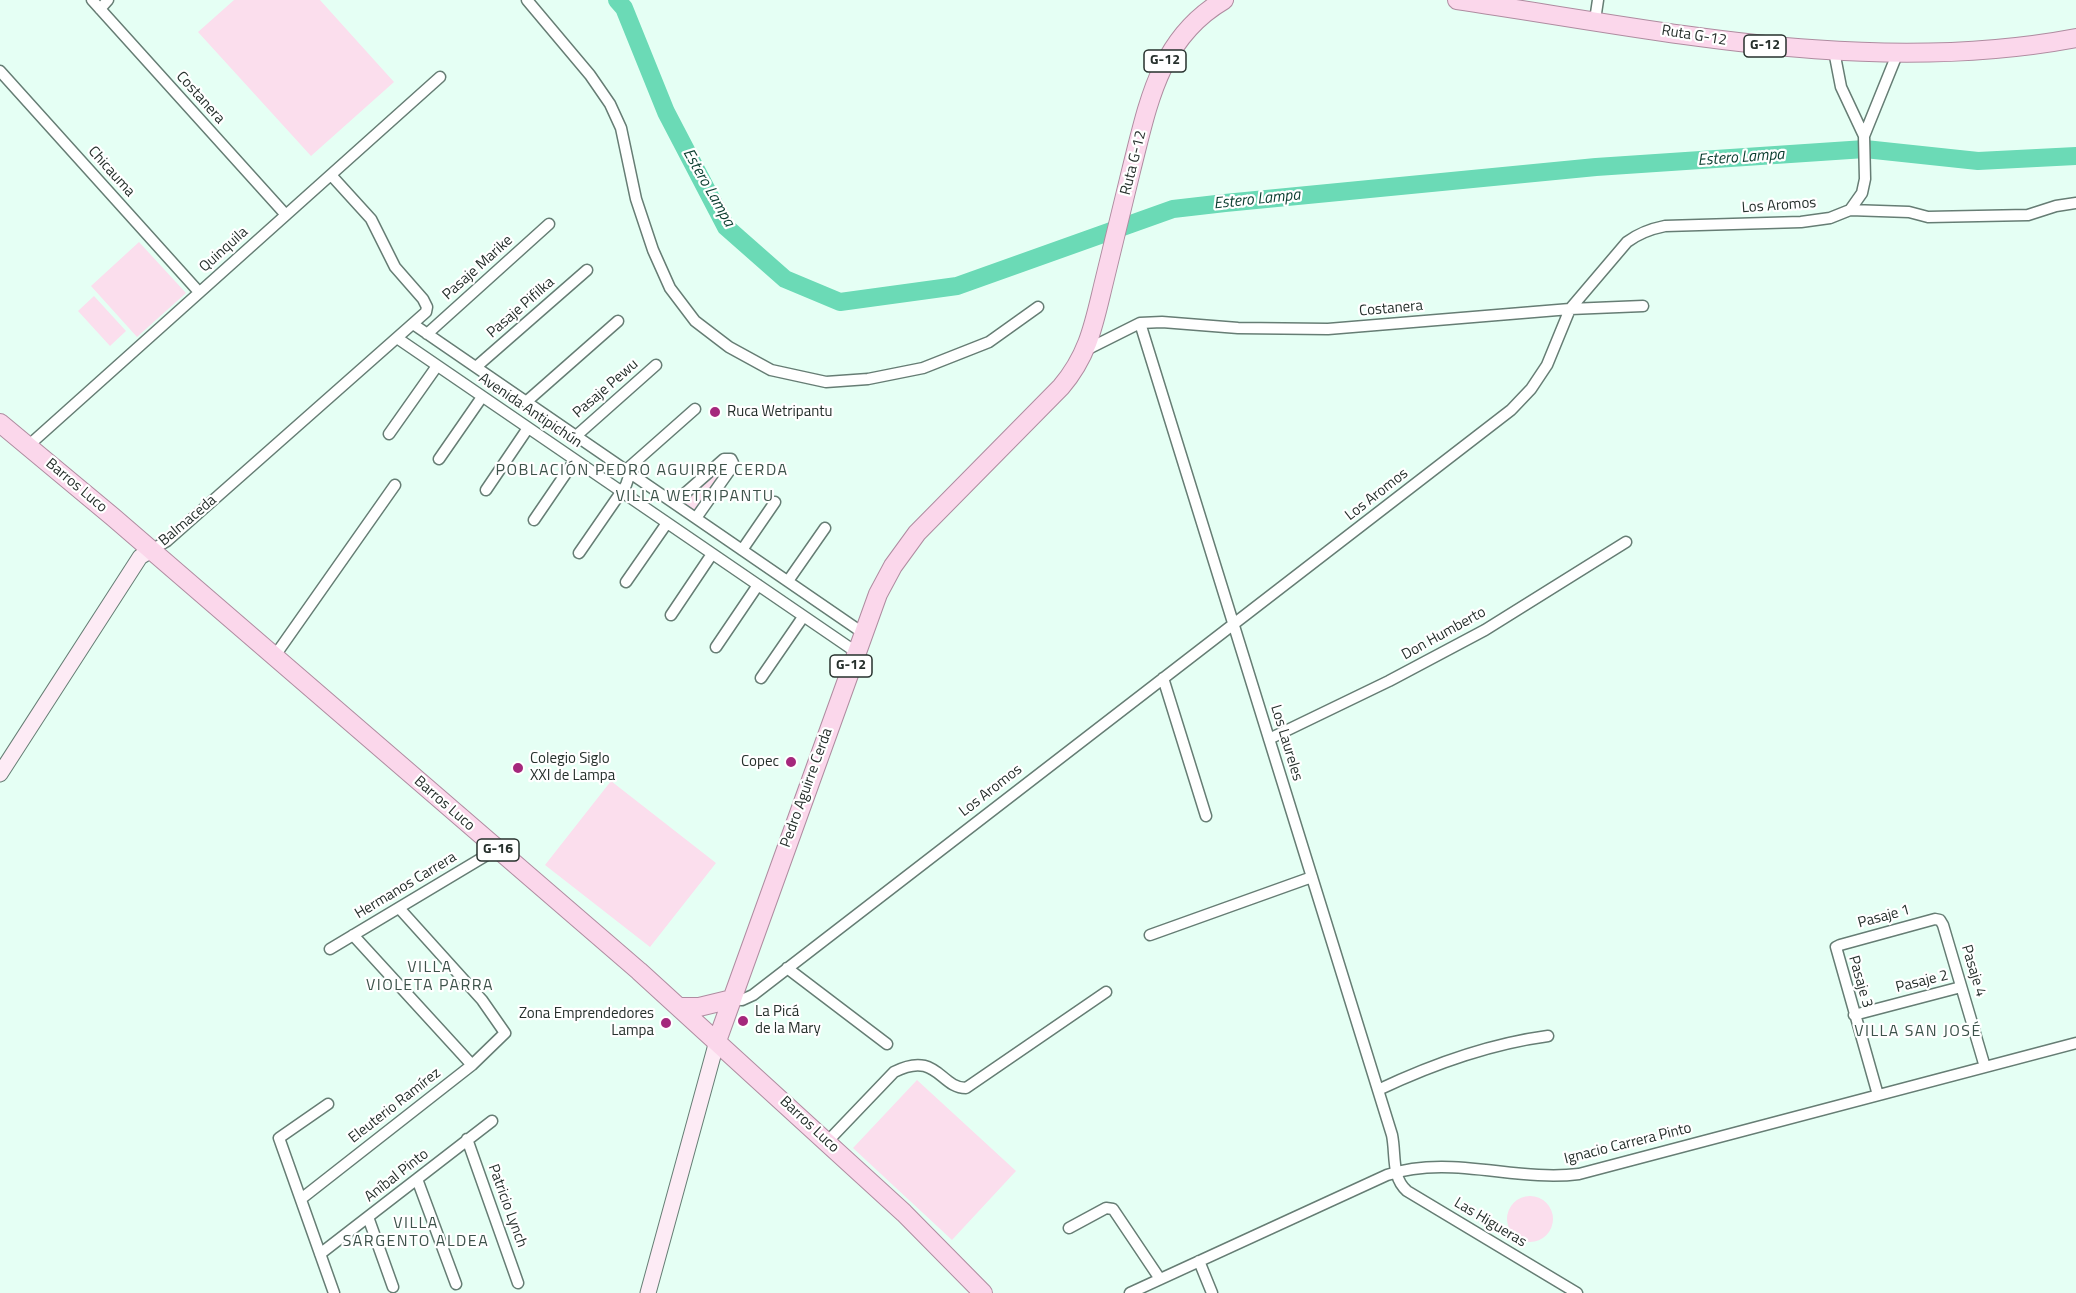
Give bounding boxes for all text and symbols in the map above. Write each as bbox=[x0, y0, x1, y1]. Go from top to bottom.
street label: Ruta G-12 bbox=[1660, 22, 1728, 50]
road number: G-12 bbox=[1744, 35, 1786, 57]
road number: G-12 bbox=[1144, 50, 1186, 72]
street label: Costanera bbox=[172, 68, 228, 128]
street label: Ruta G-12 bbox=[1117, 129, 1151, 197]
street label: Chicauma bbox=[84, 143, 138, 201]
water label: Estero Lampa bbox=[1697, 145, 1785, 171]
water label: Estero Lampa bbox=[678, 146, 738, 230]
water label: Estero Lampa bbox=[1213, 186, 1301, 214]
street label: Los Aromos bbox=[1741, 194, 1817, 218]
street label: Quinquila bbox=[196, 223, 252, 277]
street label: Pasaje Marike bbox=[439, 232, 517, 304]
street label: Pasaje Pifilka bbox=[484, 274, 558, 342]
street label: Costanera bbox=[1358, 297, 1424, 321]
street label: Pasaje Pewu bbox=[570, 356, 642, 422]
street label: Avenida Antipichún bbox=[475, 370, 585, 452]
place label: Ruca Wetripantu bbox=[727, 403, 832, 421]
marker: Ruca Wetripantu bbox=[708, 405, 722, 419]
street label: Barros Luco bbox=[42, 455, 110, 517]
district label: POBLACIÓN PEDRO AGUIRRE CERDA bbox=[495, 461, 789, 481]
street label: Los Aromos bbox=[1342, 465, 1412, 525]
district label: VILLA WETRIPANTU bbox=[616, 487, 774, 507]
street label: Balmaceda bbox=[155, 492, 221, 550]
street label: Don Humberto bbox=[1399, 603, 1489, 665]
road number: G-12 bbox=[830, 655, 872, 677]
street label: Los Laureles bbox=[1266, 703, 1306, 783]
street label: Pedro Aguirre Cerda bbox=[777, 726, 837, 850]
place label: Colegio Siglo XXI de Lampa bbox=[530, 750, 615, 785]
place label: Copec bbox=[741, 753, 779, 771]
marker: Copec bbox=[784, 755, 798, 769]
marker: Colegio Siglo XXI de Lampa bbox=[511, 761, 525, 775]
street label: Los Aromos bbox=[956, 761, 1026, 821]
street label: Barros Luco bbox=[410, 773, 478, 835]
road number: G-16 bbox=[477, 839, 519, 861]
street label: Hermanos Carrera bbox=[352, 849, 460, 923]
street label: Pasaje 1 bbox=[1856, 901, 1912, 933]
street label: Pasaje 4 bbox=[1957, 943, 1989, 999]
street label: Pasaje 3 bbox=[1844, 954, 1876, 1010]
district label: VILLA VIOLETA PARRA bbox=[366, 958, 494, 996]
street label: Pasaje 2 bbox=[1894, 967, 1950, 997]
place label: La Picá de la Mary bbox=[755, 1003, 821, 1038]
place label: Zona Emprendedores Lampa bbox=[519, 1005, 654, 1040]
marker: La Picá de la Mary bbox=[736, 1014, 750, 1028]
marker: Zona Emprendedores Lampa bbox=[659, 1016, 673, 1030]
district label: VILLA SAN JOSÉ bbox=[1854, 1022, 1982, 1042]
street label: Eleuterio Ramírez bbox=[345, 1064, 445, 1148]
street label: Barros Luco bbox=[776, 1093, 842, 1157]
street label: Ignacio Carrera Pinto bbox=[1562, 1119, 1694, 1169]
street label: Aníbal Pinto bbox=[362, 1146, 432, 1206]
street label: Patricio Lynch bbox=[484, 1162, 530, 1250]
street label: Las Higueras bbox=[1451, 1194, 1529, 1252]
district label: VILLA SARGENTO ALDEA bbox=[343, 1214, 489, 1252]

